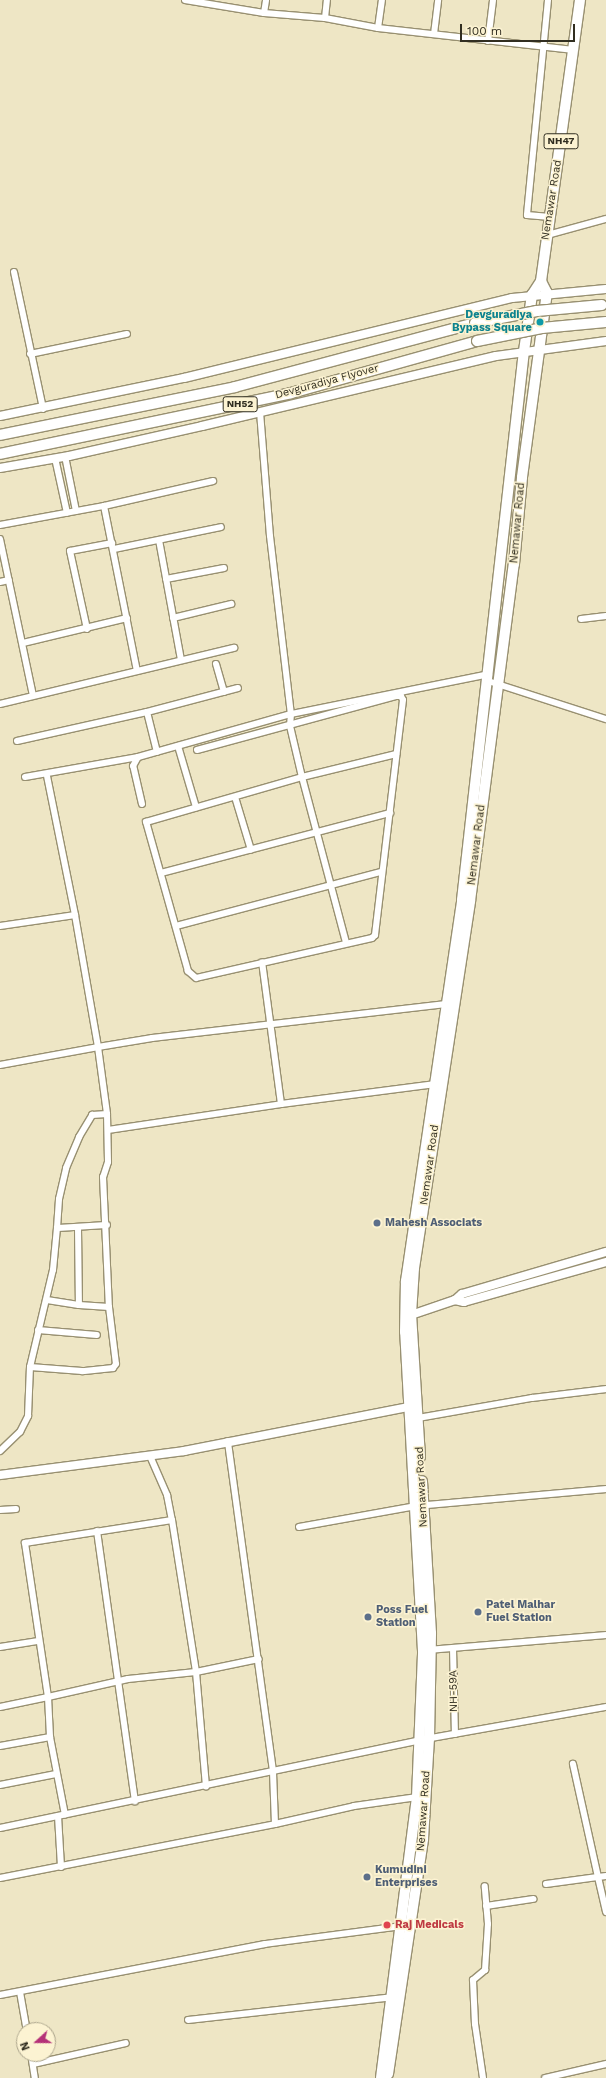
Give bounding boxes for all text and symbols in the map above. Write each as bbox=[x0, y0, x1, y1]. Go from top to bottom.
scale bar bbox=[462, 16, 577, 42]
text: 100 m bbox=[467, 24, 502, 38]
road number: NH47 bbox=[543, 133, 579, 149]
street label: Nemawar Road bbox=[539, 159, 565, 241]
place label: Devguradiya Bypass Square bbox=[452, 309, 532, 335]
marker: Devguradiya Bypass Square bbox=[535, 317, 545, 327]
street label: Devguradiya Flyover bbox=[274, 362, 380, 402]
road number: NH52 bbox=[222, 396, 258, 412]
street label: Nemawar Road bbox=[508, 482, 528, 564]
street label: Nemawar Road bbox=[465, 804, 489, 886]
street label: Nemawar Road bbox=[418, 1124, 442, 1206]
place label: Mahesh Associats bbox=[385, 1216, 482, 1230]
marker: Mahesh Associats bbox=[372, 1218, 382, 1228]
street label: Nemawar Road bbox=[413, 1446, 431, 1528]
place label: Patel Malhar Fuel Station bbox=[486, 1599, 555, 1625]
place label: Poss Fuel Station bbox=[376, 1604, 428, 1630]
marker: Patel Malhar Fuel Station bbox=[473, 1607, 483, 1617]
marker: Poss Fuel Station bbox=[363, 1612, 373, 1622]
street label: NH-59A bbox=[447, 1670, 461, 1712]
street label: Nemawar Road bbox=[415, 1770, 433, 1852]
place label: Kumudini Enterprises bbox=[375, 1864, 438, 1890]
marker: Kumudini Enterprises bbox=[362, 1872, 372, 1882]
place label: Raj Medicals bbox=[395, 1918, 464, 1932]
marker: Raj Medicals bbox=[382, 1920, 392, 1930]
north arrow bbox=[16, 2022, 56, 2062]
text: N bbox=[18, 2040, 33, 2052]

